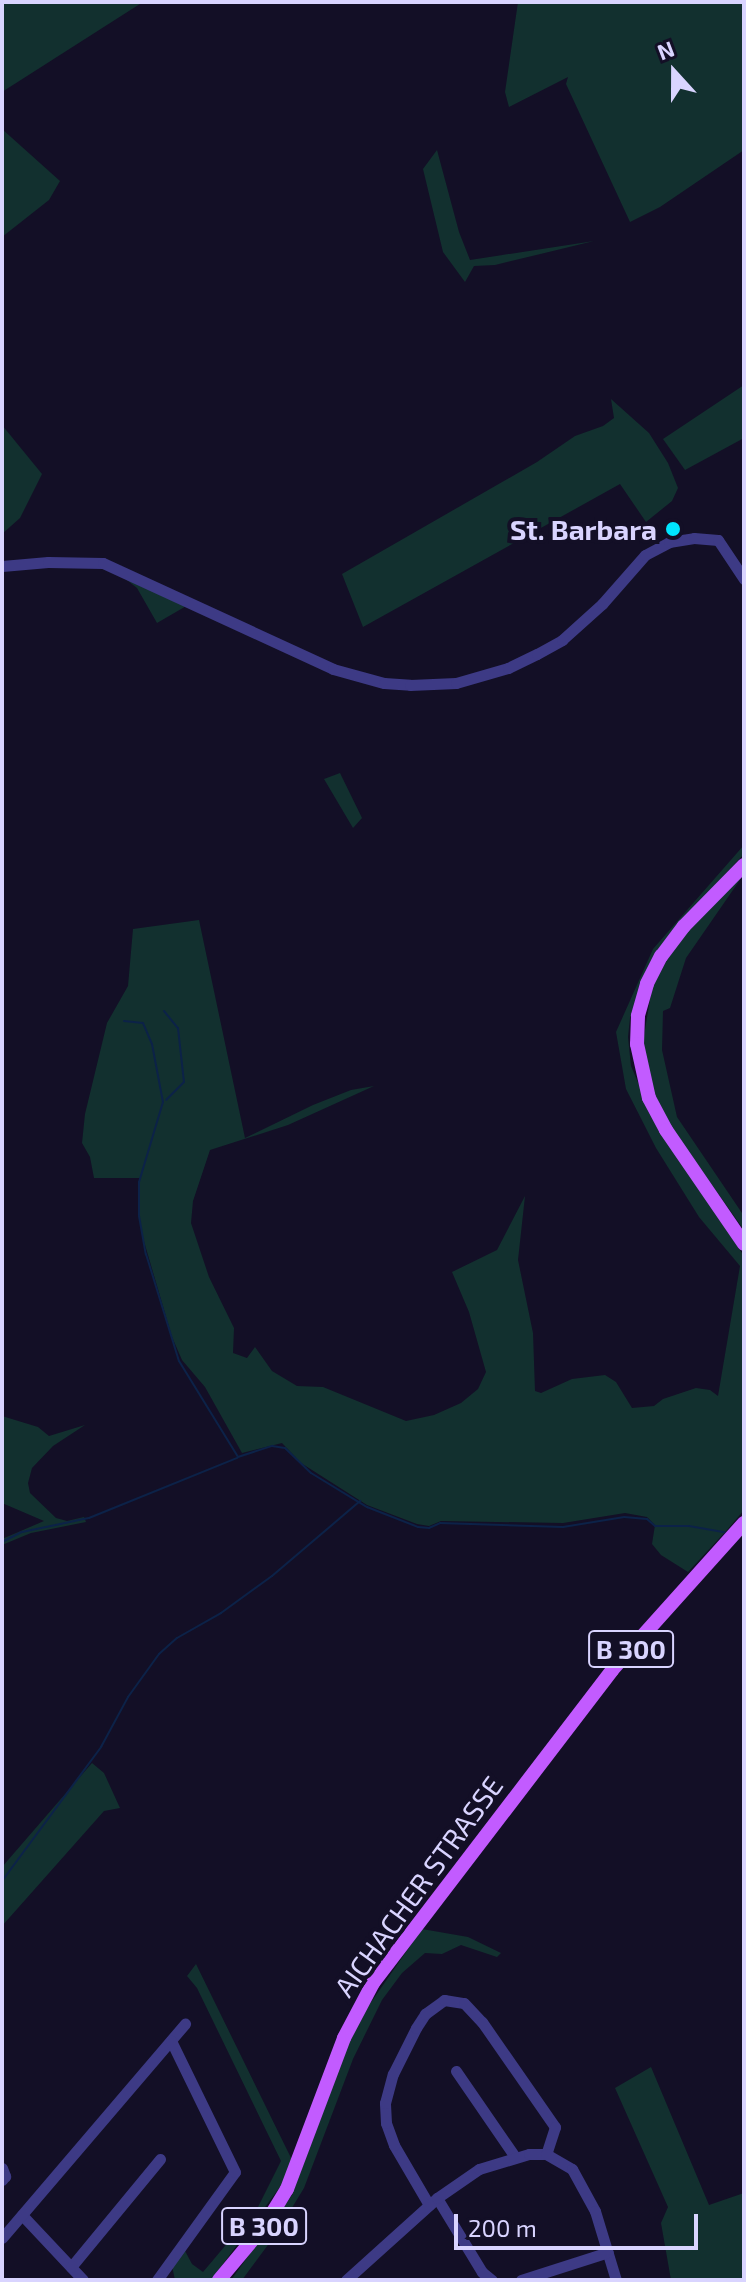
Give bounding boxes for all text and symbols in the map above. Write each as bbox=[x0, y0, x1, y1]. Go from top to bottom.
north arrow bbox=[634, 32, 714, 112]
text: N bbox=[653, 35, 677, 65]
place label: St. Barbara bbox=[510, 512, 657, 546]
marker: St. Barbara bbox=[664, 520, 682, 538]
road number: B 300 bbox=[587, 1627, 675, 1671]
street label: AICHACHER STRASSE bbox=[327, 1769, 509, 2003]
scale bar bbox=[458, 2198, 702, 2248]
road number: B 300 bbox=[220, 2204, 308, 2248]
text: 200 m bbox=[468, 2213, 537, 2242]

